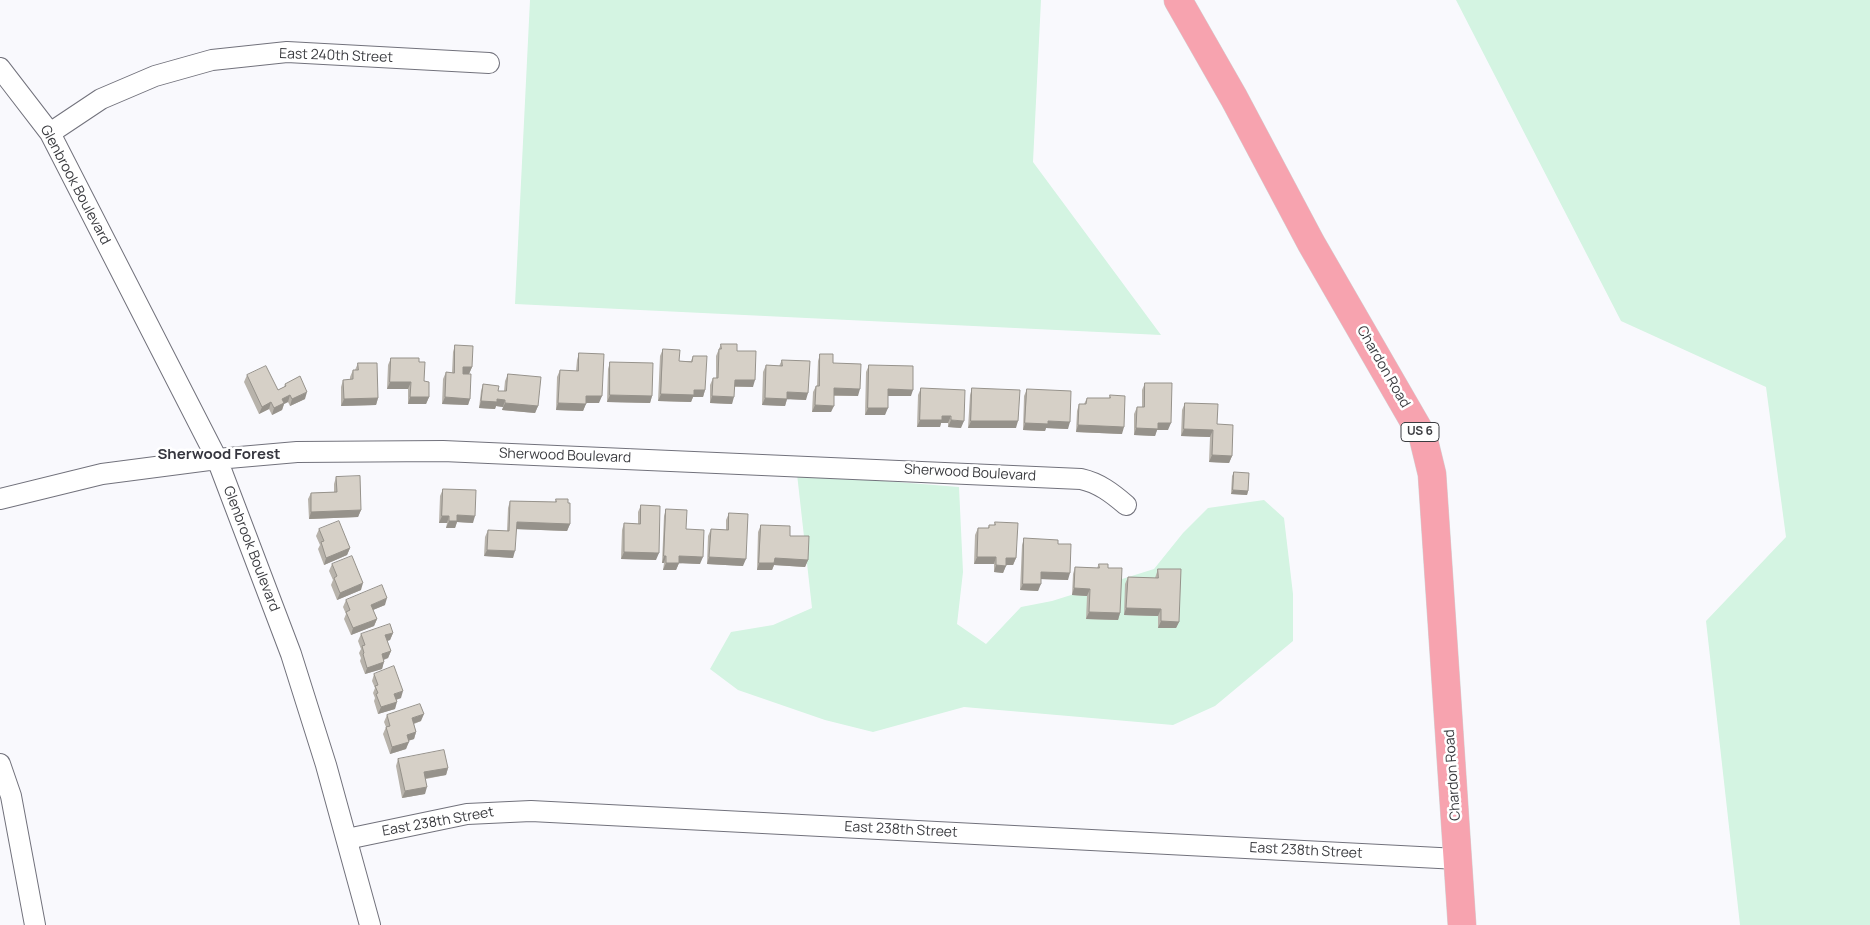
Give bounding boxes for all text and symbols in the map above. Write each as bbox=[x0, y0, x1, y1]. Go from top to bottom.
street label: East 240th Street bbox=[279, 46, 393, 66]
street label: Glenbrook Boulevard bbox=[36, 122, 114, 248]
street label: Chardon Road bbox=[1353, 323, 1413, 411]
road number: US 6 bbox=[1401, 422, 1439, 442]
street label: Sherwood Boulevard bbox=[499, 445, 631, 467]
district label: Sherwood Forest bbox=[157, 446, 281, 464]
street label: Sherwood Boulevard bbox=[903, 461, 1037, 485]
street label: Glenbrook Boulevard bbox=[219, 484, 283, 614]
street label: Chardon Road bbox=[1441, 729, 1465, 821]
street label: East 238th Street bbox=[381, 804, 495, 840]
street label: East 238th Street bbox=[844, 819, 958, 841]
street label: East 238th Street bbox=[1249, 840, 1363, 862]

